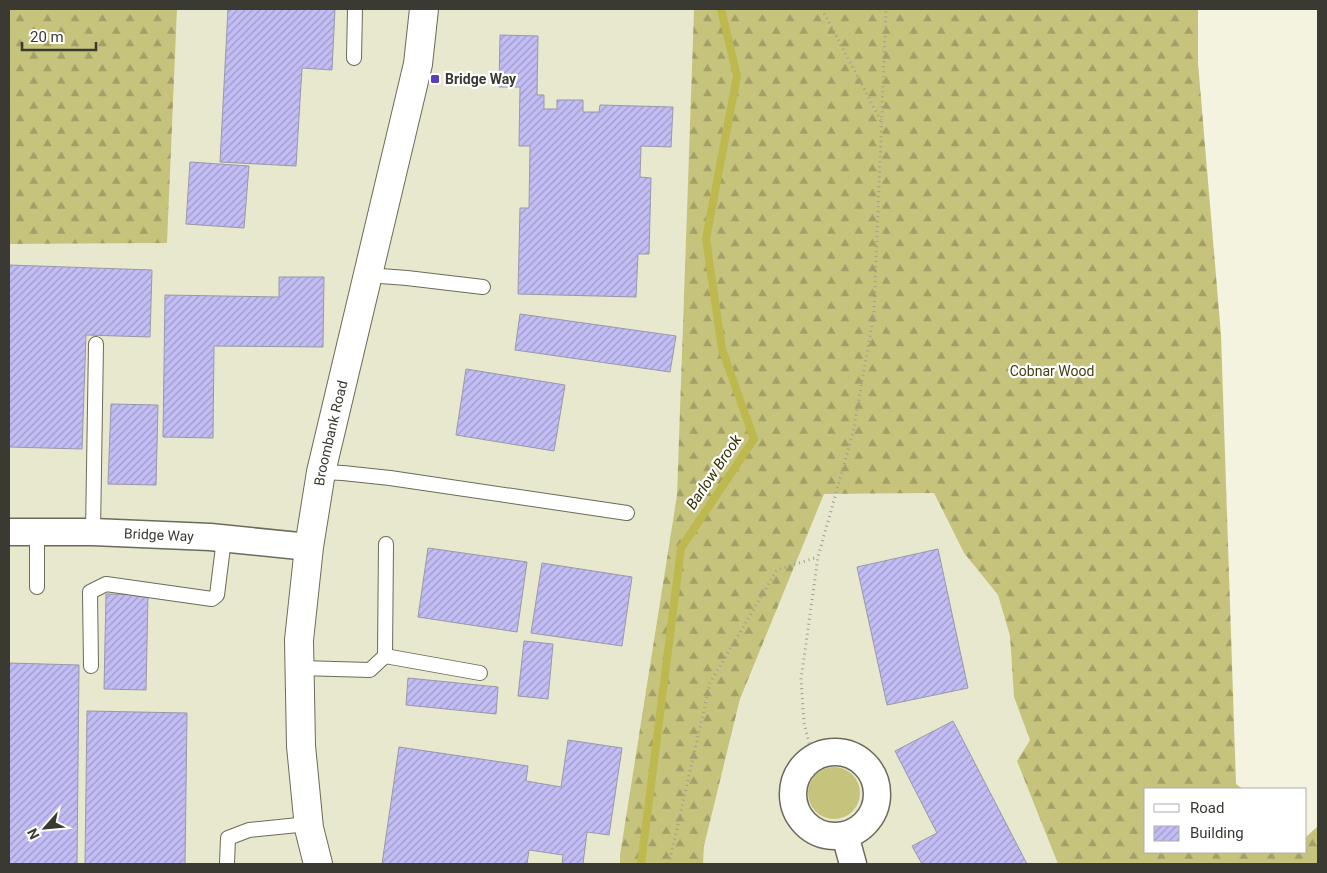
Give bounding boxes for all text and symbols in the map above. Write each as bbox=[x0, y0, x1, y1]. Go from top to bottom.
scale bar bbox=[22, 20, 96, 52]
text: 20 m bbox=[30, 28, 64, 46]
place label: Bridge Way bbox=[445, 71, 517, 87]
marker: Bridge Way bbox=[429, 73, 441, 85]
park label: Cobnar Wood bbox=[1010, 363, 1094, 379]
street label: Broombank Road bbox=[311, 379, 350, 487]
water label: Barlow Brook bbox=[682, 431, 746, 513]
street label: Bridge Way bbox=[124, 525, 195, 544]
legend bbox=[1144, 788, 1307, 853]
text: Road bbox=[1190, 799, 1224, 817]
north arrow bbox=[20, 803, 70, 853]
text: Building bbox=[1190, 824, 1244, 842]
text: N bbox=[24, 826, 43, 842]

